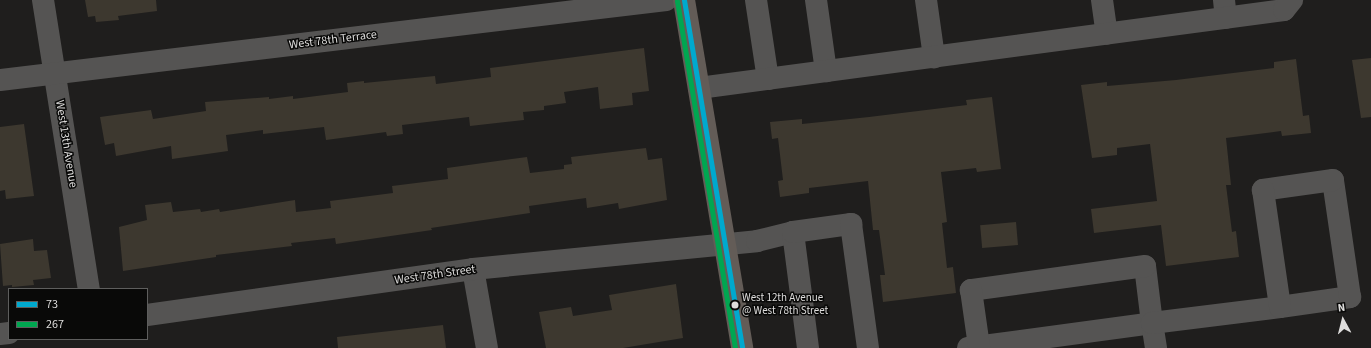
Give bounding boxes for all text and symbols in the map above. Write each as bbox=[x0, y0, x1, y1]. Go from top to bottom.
street label: West 78th Terrace bbox=[288, 27, 378, 53]
street label: West 13th Avenue bbox=[52, 99, 80, 189]
street label: West 78th Street bbox=[394, 262, 476, 288]
legend bbox=[8, 288, 148, 340]
place label: West 12th Avenue @ West 78th Street bbox=[742, 292, 828, 318]
text: 73 bbox=[46, 296, 58, 313]
marker: West 12th Avenue @ West 78th Street bbox=[730, 300, 740, 310]
north arrow bbox=[1323, 300, 1363, 340]
text: N bbox=[1337, 300, 1346, 315]
text: 267 bbox=[46, 316, 64, 333]

